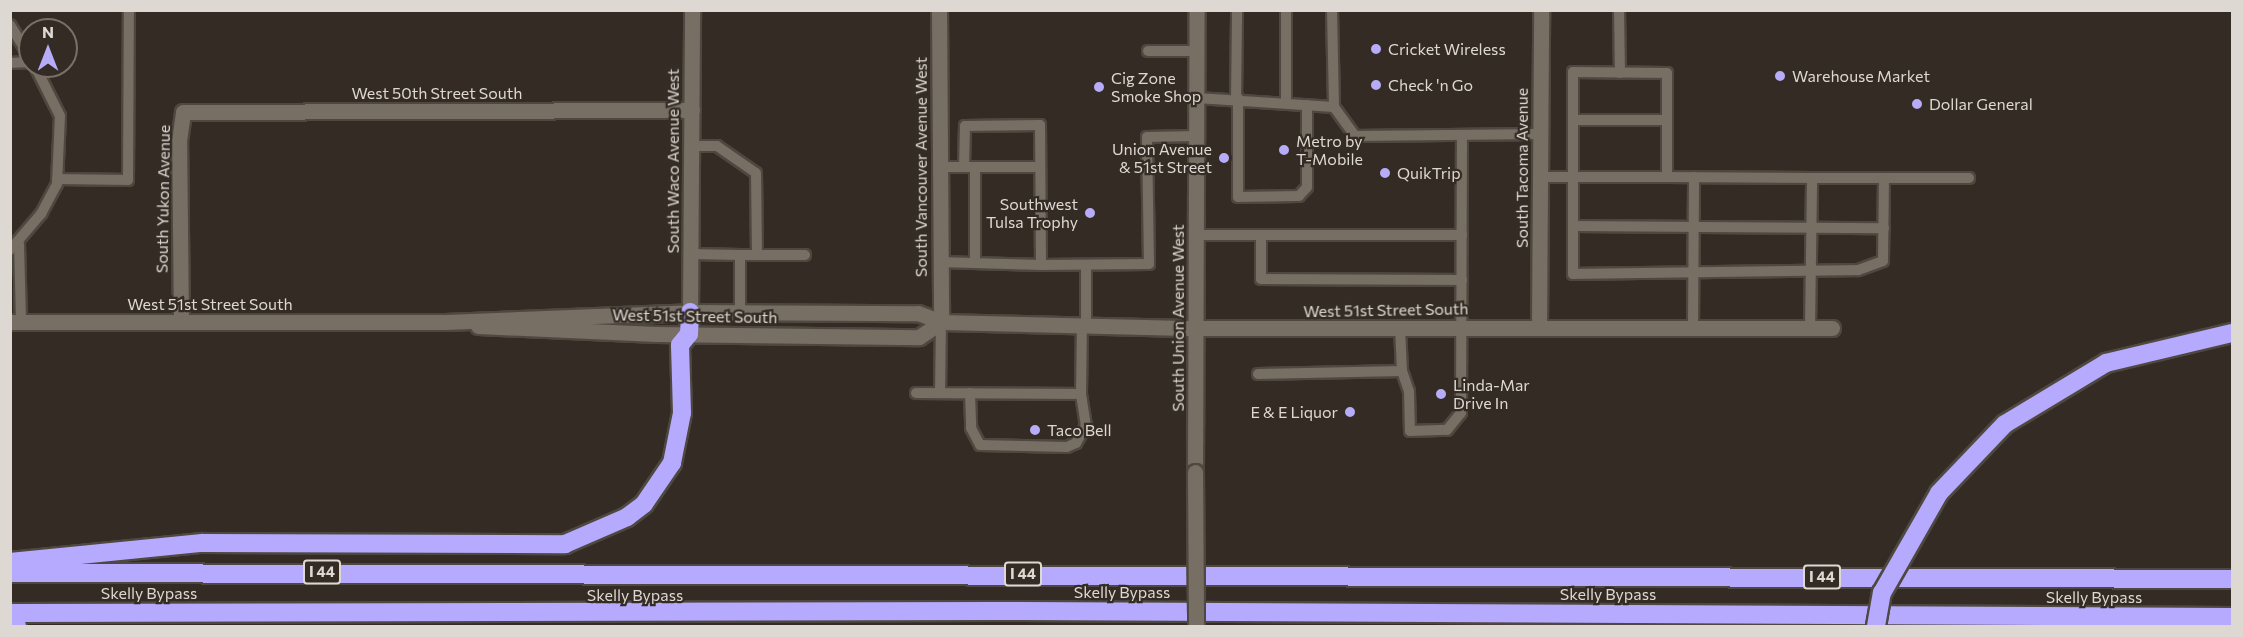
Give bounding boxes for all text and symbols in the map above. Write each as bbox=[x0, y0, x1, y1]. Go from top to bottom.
north arrow bbox=[18, 18, 78, 78]
text: N bbox=[42, 22, 54, 41]
place label: Cricket Wireless bbox=[1388, 39, 1506, 59]
marker: Cricket Wireless bbox=[1369, 42, 1383, 56]
street label: South Vancouver Avenue West bbox=[911, 57, 931, 277]
place label: Warehouse Market bbox=[1792, 66, 1930, 86]
place label: Cig Zone Smoke Shop bbox=[1111, 68, 1201, 106]
street label: South Waco Avenue West bbox=[663, 69, 683, 253]
marker: Warehouse Market bbox=[1773, 69, 1787, 83]
place label: Check 'n Go bbox=[1388, 75, 1473, 95]
marker: Check 'n Go bbox=[1369, 78, 1383, 92]
marker: Cig Zone Smoke Shop bbox=[1092, 80, 1106, 94]
street label: West 50th Street South bbox=[352, 83, 522, 103]
street label: South Tacoma Avenue bbox=[1512, 88, 1532, 248]
place label: Dollar General bbox=[1929, 94, 2033, 114]
marker: Dollar General bbox=[1910, 97, 1924, 111]
street label: South Yukon Avenue bbox=[152, 125, 174, 273]
place label: Metro by T-Mobile bbox=[1296, 131, 1363, 169]
place label: Union Avenue & 51st Street bbox=[1112, 139, 1212, 177]
marker: Metro by T-Mobile bbox=[1277, 143, 1291, 157]
marker: Union Avenue & 51st Street bbox=[1217, 151, 1231, 165]
place label: QuikTrip bbox=[1397, 163, 1461, 183]
marker: QuikTrip bbox=[1378, 166, 1392, 180]
place label: Southwest Tulsa Trophy bbox=[986, 194, 1078, 232]
marker: Southwest Tulsa Trophy bbox=[1083, 206, 1097, 220]
street label: South Union Avenue West bbox=[1168, 224, 1188, 412]
street label: West 51st Street South bbox=[127, 294, 293, 314]
street label: West 51st Street South bbox=[1303, 299, 1469, 321]
street label: West 51st Street South bbox=[612, 305, 778, 327]
place label: Linda-Mar Drive In bbox=[1453, 375, 1530, 413]
marker: Linda-Mar Drive In bbox=[1434, 387, 1448, 401]
place label: E & E Liquor bbox=[1251, 402, 1338, 422]
marker: E & E Liquor bbox=[1343, 405, 1357, 419]
place label: Taco Bell bbox=[1047, 420, 1112, 440]
marker: Taco Bell bbox=[1028, 423, 1042, 437]
road number: I 44 bbox=[302, 560, 342, 584]
road number: I 44 bbox=[1004, 562, 1042, 586]
road number: I 44 bbox=[1802, 565, 1842, 589]
street label: Skelly Bypass bbox=[1074, 582, 1170, 602]
street label: Skelly Bypass bbox=[101, 583, 197, 603]
street label: Skelly Bypass bbox=[1560, 584, 1656, 604]
street label: Skelly Bypass bbox=[587, 585, 683, 605]
street label: Skelly Bypass bbox=[2046, 587, 2142, 607]

